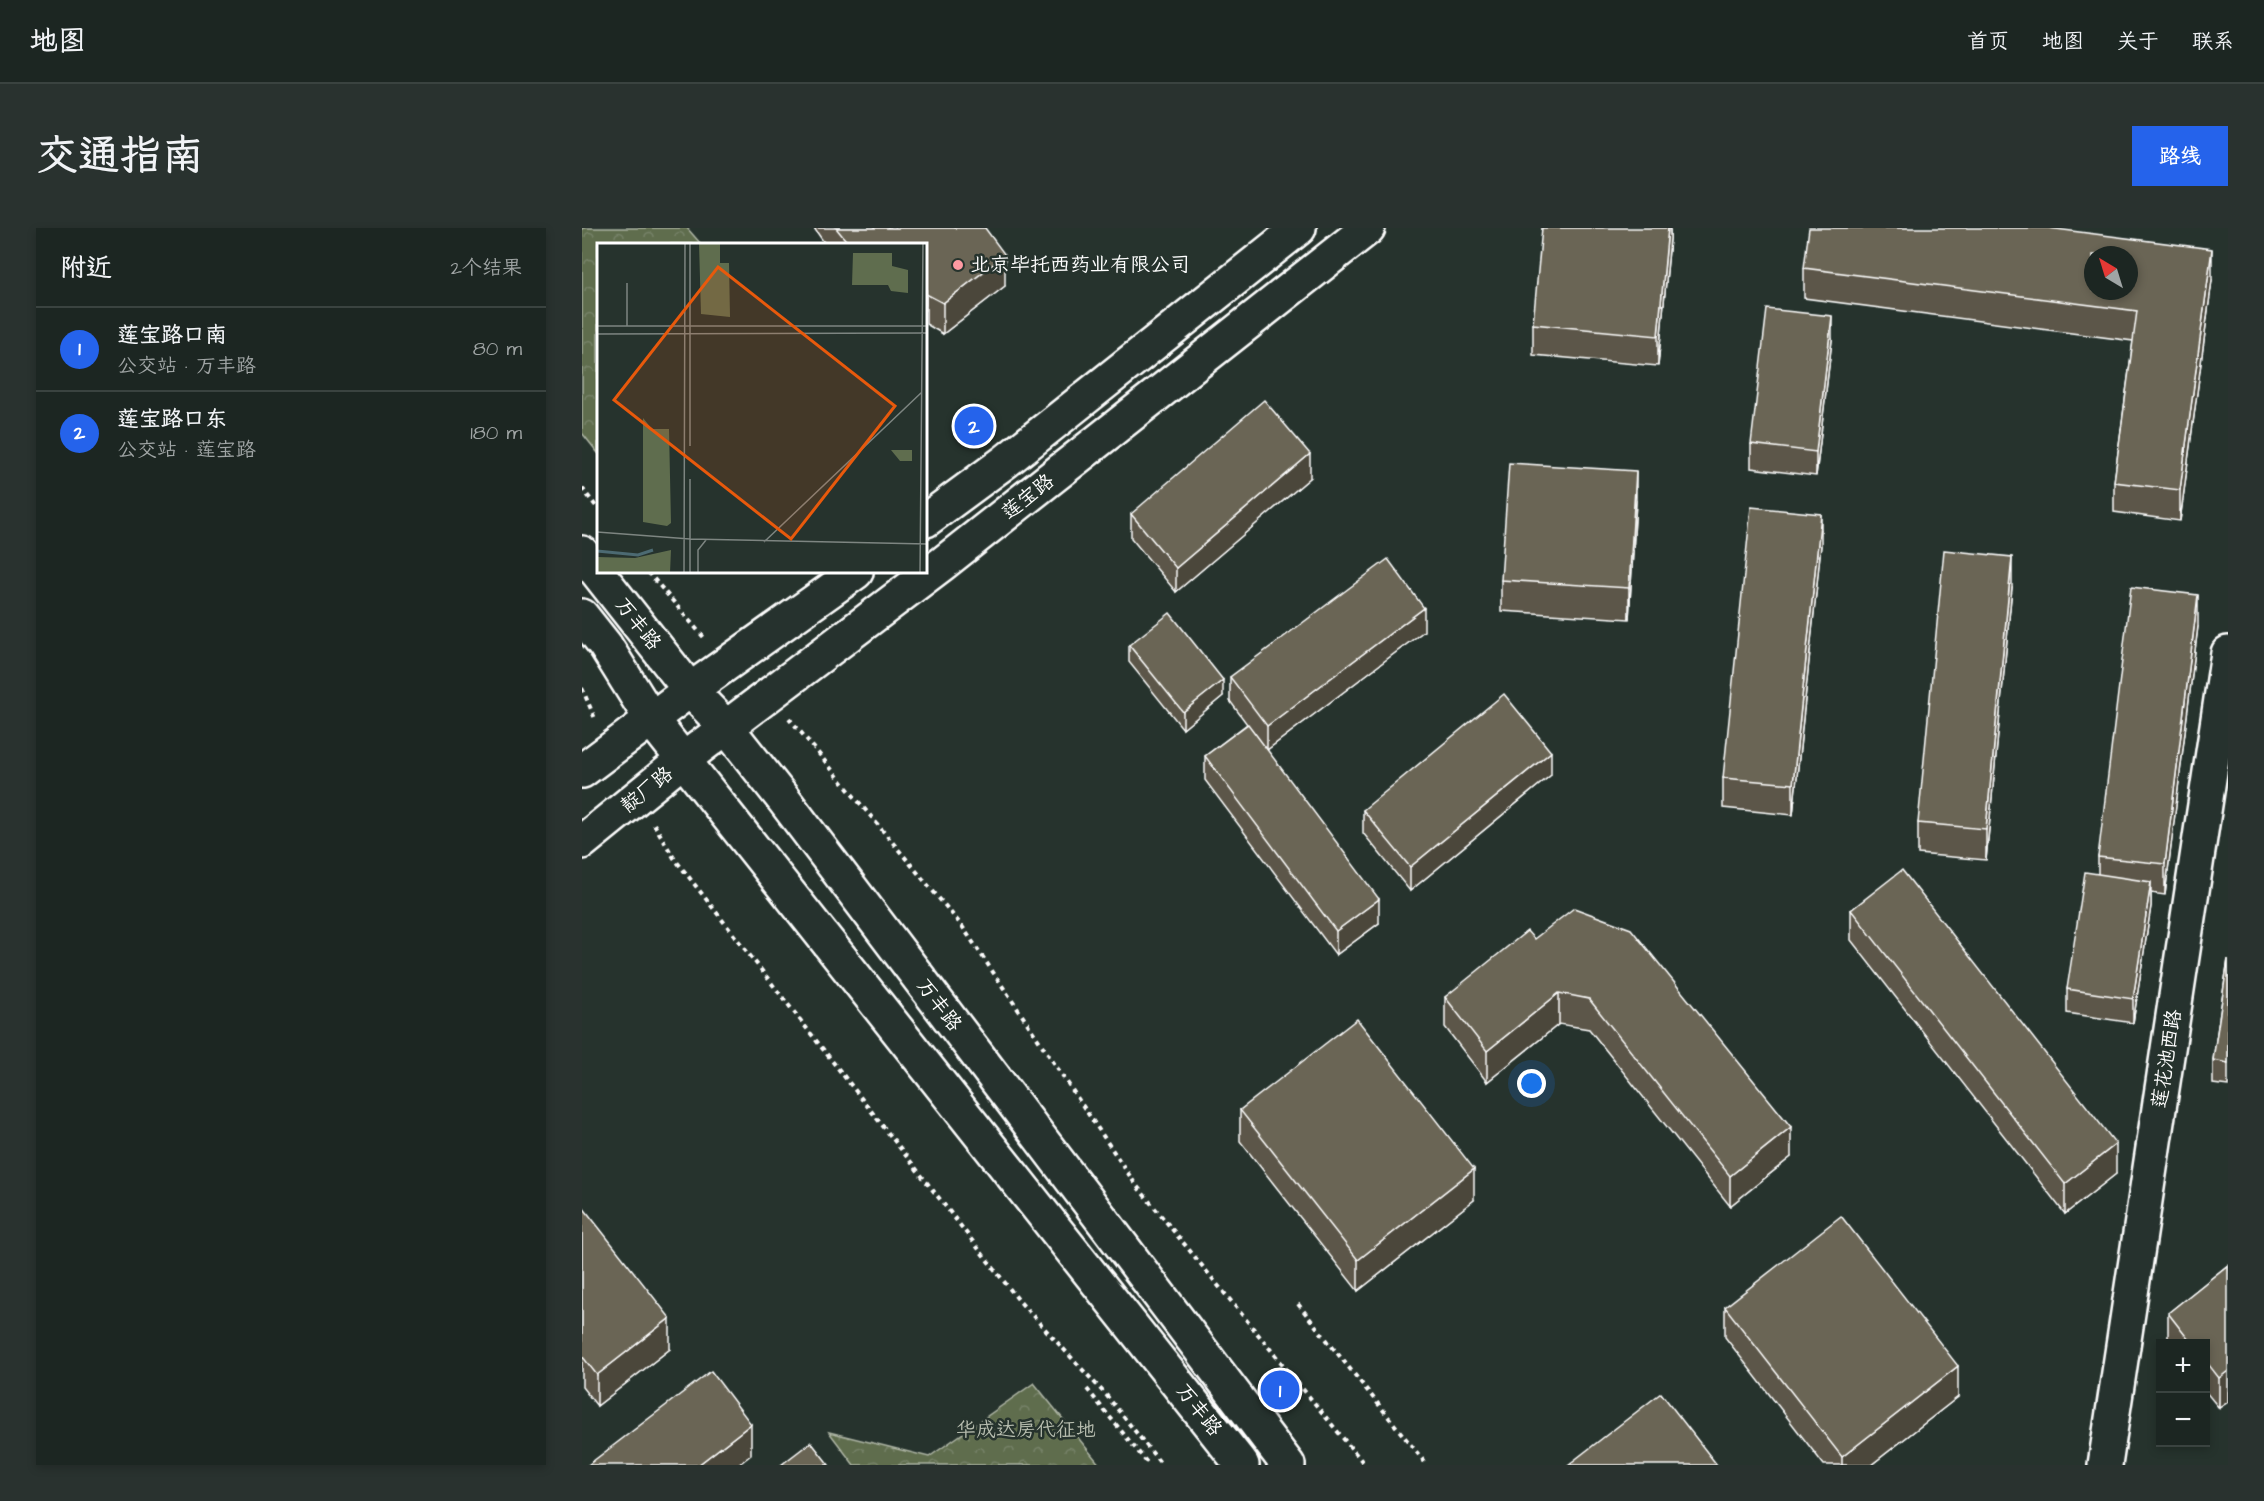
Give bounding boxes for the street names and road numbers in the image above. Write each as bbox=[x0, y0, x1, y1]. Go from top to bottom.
street label: 莲宝路 bbox=[996, 467, 1061, 527]
street label: 万丰路 bbox=[608, 592, 668, 657]
street label: 靛厂路 bbox=[615, 760, 680, 820]
street label: 万丰路 bbox=[910, 973, 969, 1038]
street label: 莲花池西路 bbox=[2145, 1006, 2189, 1111]
street label: 万丰路 bbox=[1169, 1378, 1229, 1443]

